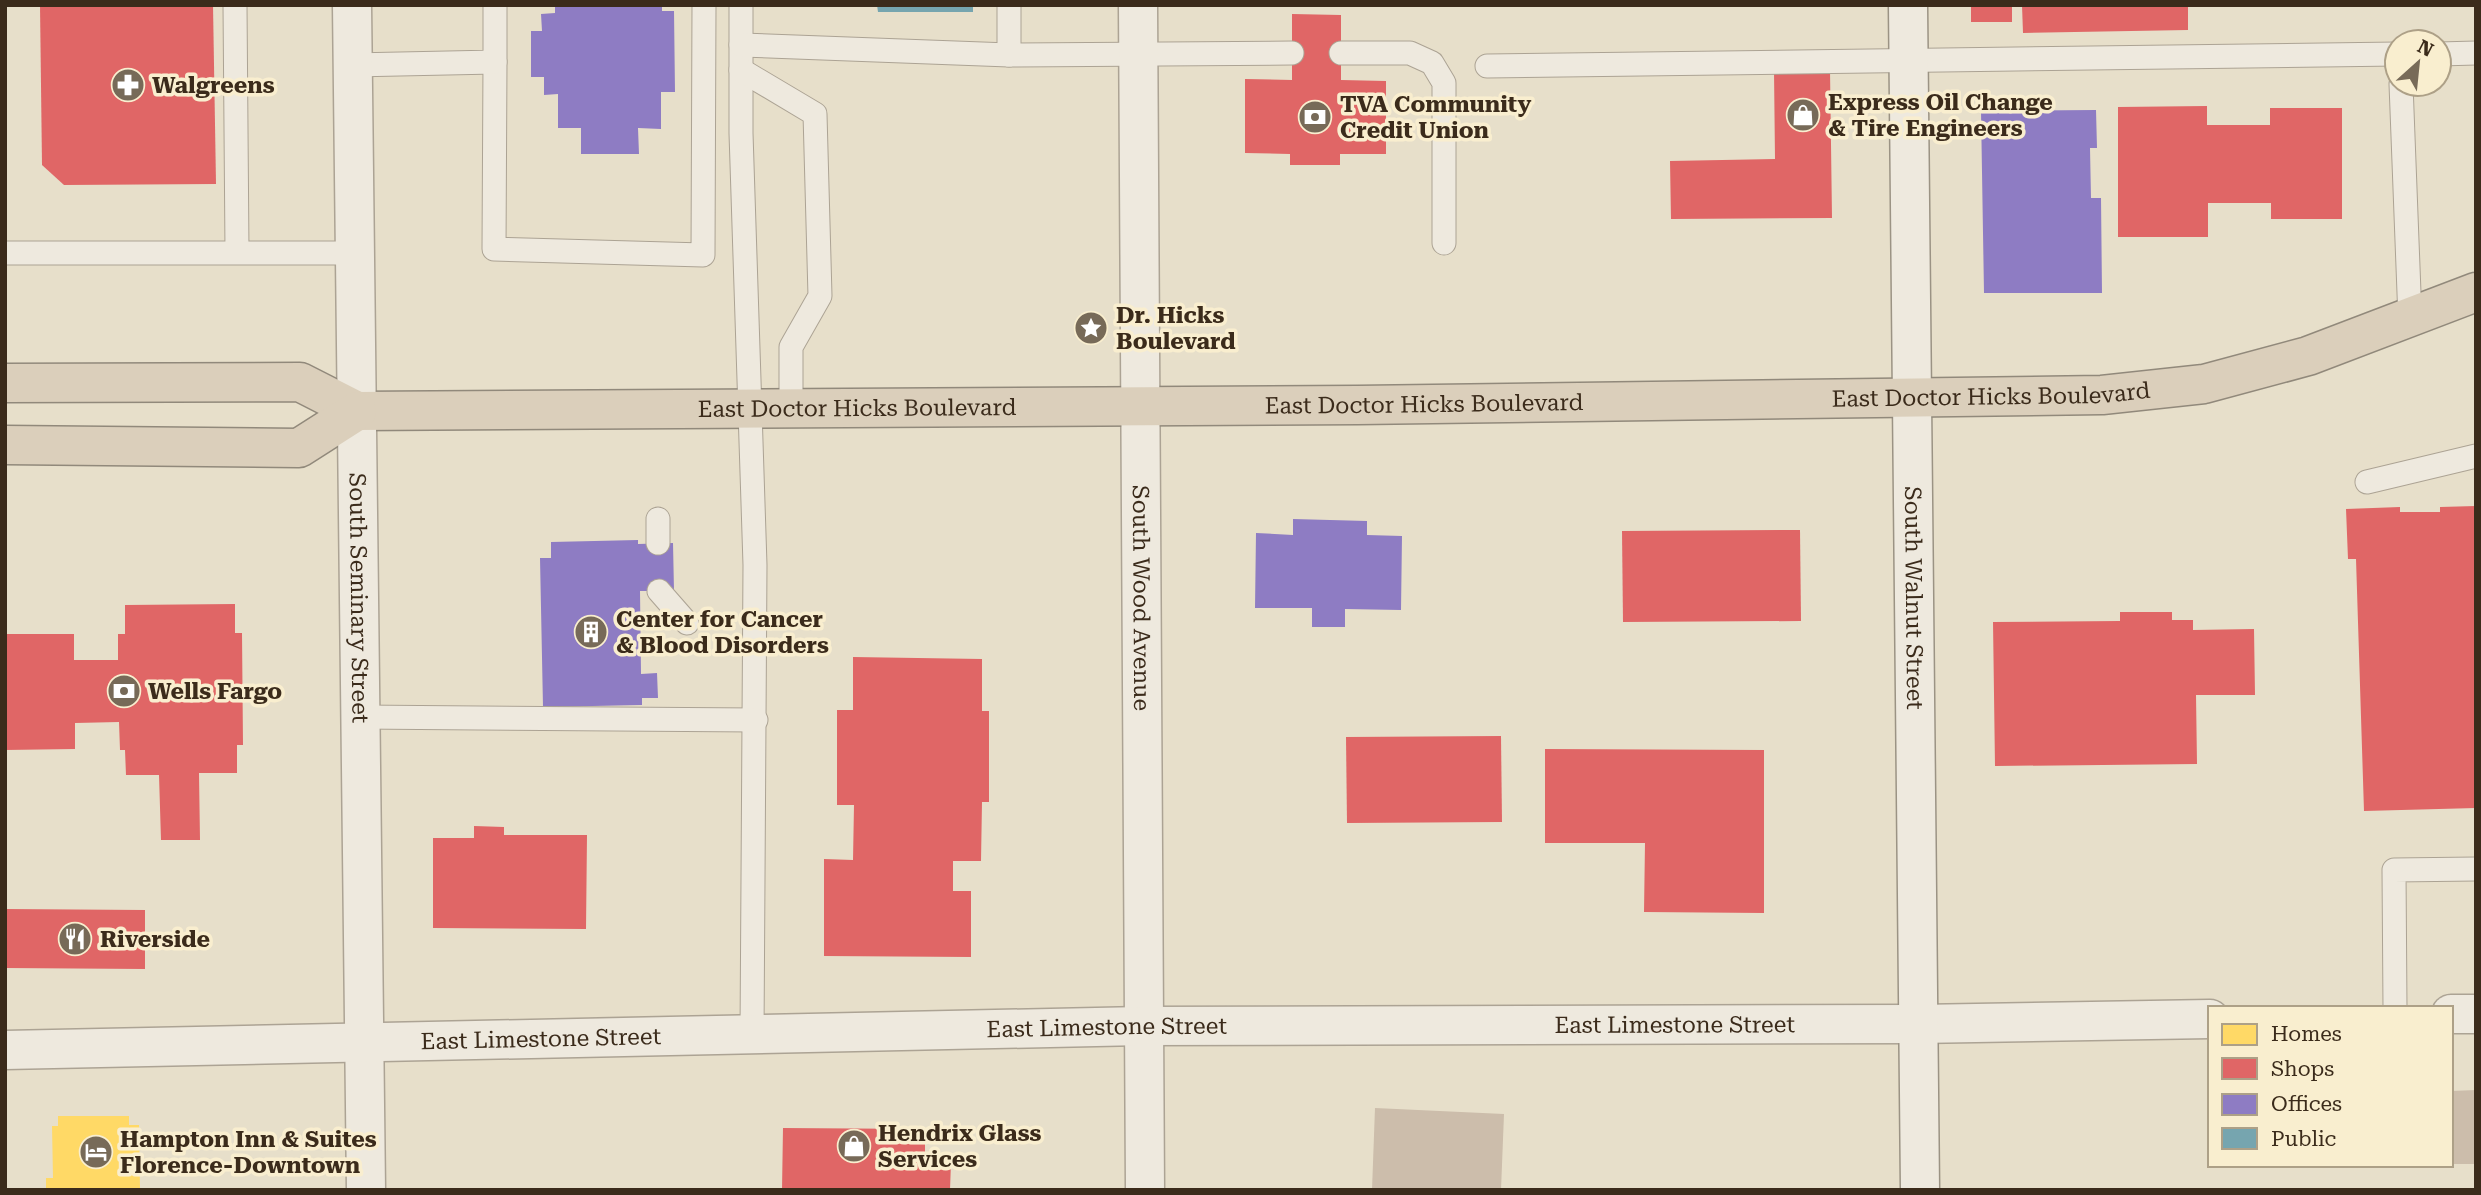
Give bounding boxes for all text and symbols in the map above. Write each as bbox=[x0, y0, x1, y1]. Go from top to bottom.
north arrow bbox=[2383, 28, 2453, 98]
text: N bbox=[2414, 35, 2438, 62]
pharmacy icon: Walgreens bbox=[109, 66, 147, 104]
place label: Walgreens bbox=[152, 72, 275, 99]
place label: Express Oil Change & Tire Engineers bbox=[1828, 89, 2053, 142]
place label: TVA Community Credit Union bbox=[1340, 91, 1531, 144]
shop icon: Express Oil Change & Tire Engineers bbox=[1784, 96, 1822, 134]
bank icon: TVA Community Credit Union bbox=[1296, 98, 1334, 136]
place label: Dr. Hicks Boulevard bbox=[1116, 302, 1236, 355]
place icon: Dr. Hicks Boulevard bbox=[1072, 309, 1110, 347]
street label: East Doctor Hicks Boulevard bbox=[1831, 376, 2152, 412]
street label: East Doctor Hicks Boulevard bbox=[1265, 388, 1584, 419]
street label: East Doctor Hicks Boulevard bbox=[698, 394, 1017, 422]
street label: South Seminary Street bbox=[344, 472, 374, 724]
street label: South Wood Avenue bbox=[1127, 485, 1156, 711]
street label: South Walnut Street bbox=[1899, 486, 1929, 710]
place label: Center for Cancer & Blood Disorders bbox=[616, 606, 829, 659]
building icon: Center for Cancer & Blood Disorders bbox=[572, 613, 610, 651]
bank icon: Wells Fargo bbox=[105, 672, 143, 710]
place label: Wells Fargo bbox=[148, 678, 282, 705]
restaurant icon: Riverside bbox=[56, 920, 94, 958]
place label: Riverside bbox=[100, 926, 210, 953]
legend bbox=[2208, 1006, 2453, 1167]
street label: East Limestone Street bbox=[1554, 1011, 1796, 1038]
street label: East Limestone Street bbox=[986, 1012, 1228, 1043]
text: Homes bbox=[2271, 1022, 2342, 1046]
street label: East Limestone Street bbox=[420, 1023, 662, 1055]
text: Shops bbox=[2271, 1057, 2334, 1081]
text: Offices bbox=[2271, 1092, 2342, 1116]
place label: Hendrix Glass Services bbox=[878, 1120, 1042, 1173]
place label: Hampton Inn & Suites Florence-Downtown bbox=[120, 1126, 377, 1179]
shop icon: Hendrix Glass Services bbox=[835, 1127, 873, 1165]
text: Public bbox=[2271, 1127, 2337, 1151]
hotel icon: Hampton Inn & Suites Florence-Downtown bbox=[77, 1133, 115, 1171]

